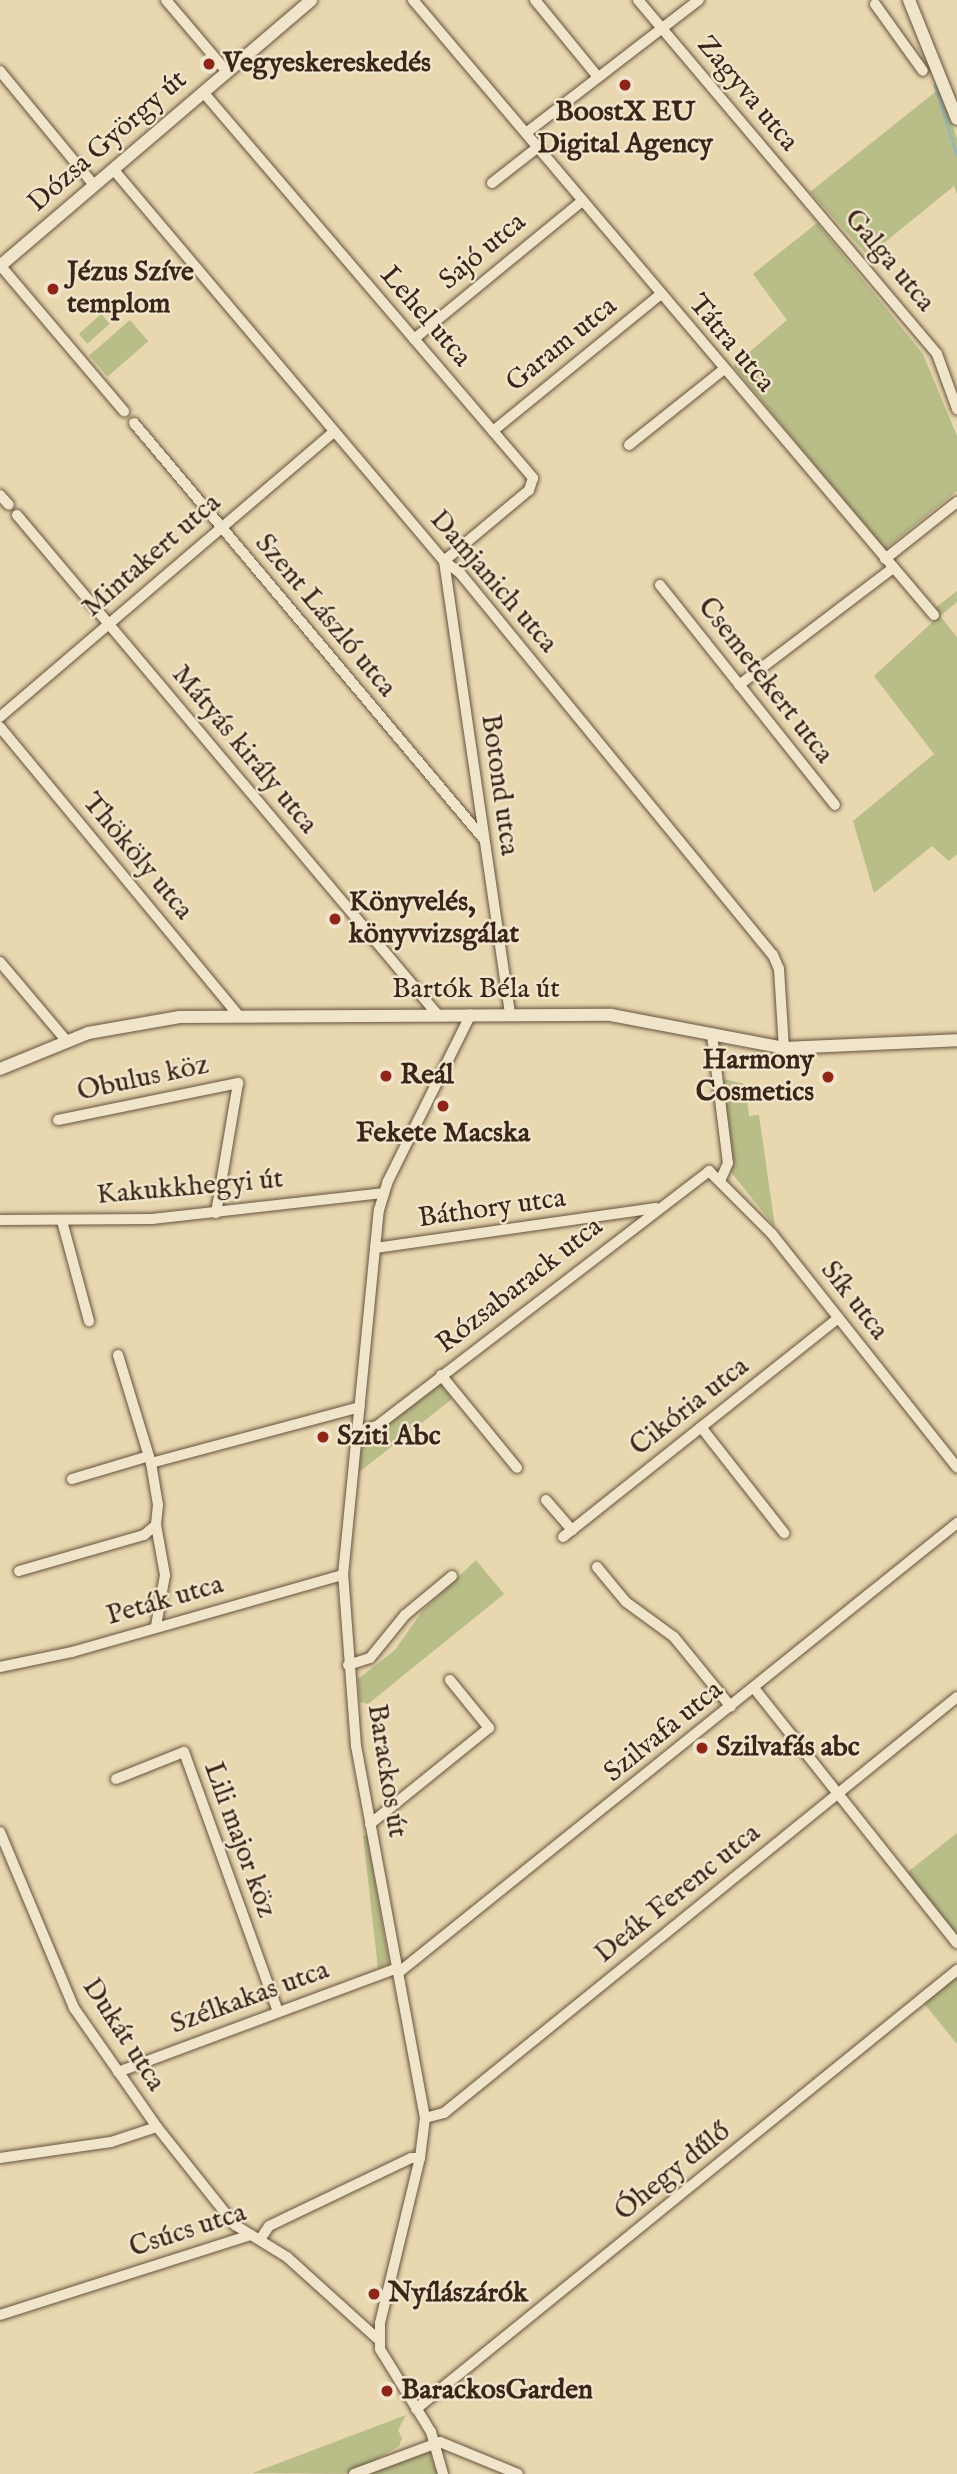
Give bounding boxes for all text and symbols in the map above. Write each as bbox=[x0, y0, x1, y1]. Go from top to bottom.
street label: Zagyva utca bbox=[689, 29, 805, 159]
place label: Vegyeskereskedés bbox=[223, 47, 431, 81]
marker: Vegyeskereskedés bbox=[201, 56, 217, 72]
street label: Dózsa György út bbox=[22, 64, 194, 220]
marker: BoostX EU Digital Agency bbox=[617, 77, 633, 93]
place label: BoostX EU Digital Agency bbox=[537, 96, 713, 162]
street label: Galga utca bbox=[836, 203, 942, 319]
street label: Sajó utca bbox=[433, 206, 533, 298]
place label: Jézus Szíve templom bbox=[67, 256, 194, 322]
street label: Lehel utca bbox=[372, 260, 478, 374]
marker: Jézus Szíve templom bbox=[45, 281, 61, 297]
street label: Tátra utca bbox=[680, 288, 782, 400]
street label: Garam utca bbox=[500, 290, 624, 400]
street label: Mintakert utca bbox=[76, 487, 228, 625]
street label: Damjanich utca bbox=[422, 504, 564, 660]
street label: Szent László utca bbox=[247, 528, 403, 704]
street label: Csemetekert utca bbox=[690, 591, 840, 771]
street label: Mátyás király utca bbox=[164, 659, 324, 841]
street label: Botond utca bbox=[472, 712, 526, 858]
street label: Thököly utca bbox=[74, 787, 200, 927]
place label: Könyvelés, könyvvizsgálat bbox=[349, 886, 519, 952]
marker: Könyvelés, könyvvizsgálat bbox=[327, 911, 343, 927]
street label: Bartók Béla út bbox=[392, 973, 560, 1007]
place label: Harmony Cosmetics bbox=[696, 1044, 814, 1110]
street label: Obulus köz bbox=[74, 1049, 212, 1109]
place label: Reál bbox=[400, 1059, 454, 1093]
marker: Reál bbox=[378, 1068, 394, 1084]
marker: Harmony Cosmetics bbox=[820, 1069, 836, 1085]
marker: Fekete Macska bbox=[435, 1098, 451, 1114]
place label: Fekete Macska bbox=[356, 1117, 530, 1151]
street label: Kakukkhegyi út bbox=[95, 1163, 285, 1213]
street label: Báthory utca bbox=[416, 1182, 568, 1236]
street label: Rózsabarack utca bbox=[430, 1211, 610, 1361]
street label: Sík utca bbox=[813, 1255, 895, 1347]
street label: Cikória utca bbox=[624, 1350, 756, 1464]
place label: Sziti Abc bbox=[337, 1420, 441, 1454]
marker: Sziti Abc bbox=[315, 1429, 331, 1445]
street label: Peták utca bbox=[103, 1568, 227, 1634]
street label: Szilvafa utca bbox=[598, 1674, 730, 1790]
street label: Barackos út bbox=[359, 1702, 413, 1840]
place label: Szilvafás abc bbox=[716, 1731, 860, 1765]
marker: Szilvafás abc bbox=[694, 1740, 710, 1756]
street label: Lili major köz bbox=[195, 1758, 283, 1922]
street label: Deák Ferenc utca bbox=[588, 1817, 768, 1971]
street label: Szélkakas utca bbox=[166, 1954, 334, 2042]
street label: Dukát utca bbox=[74, 1972, 172, 2098]
street label: Óhegy dűlő bbox=[608, 2115, 738, 2229]
street label: Csúcs utca bbox=[125, 2196, 251, 2266]
place label: Nyílászárók bbox=[388, 2277, 528, 2311]
marker: Nyílászárók bbox=[366, 2286, 382, 2302]
place label: BarackosGarden bbox=[401, 2374, 593, 2408]
marker: BarackosGarden bbox=[379, 2383, 395, 2399]

